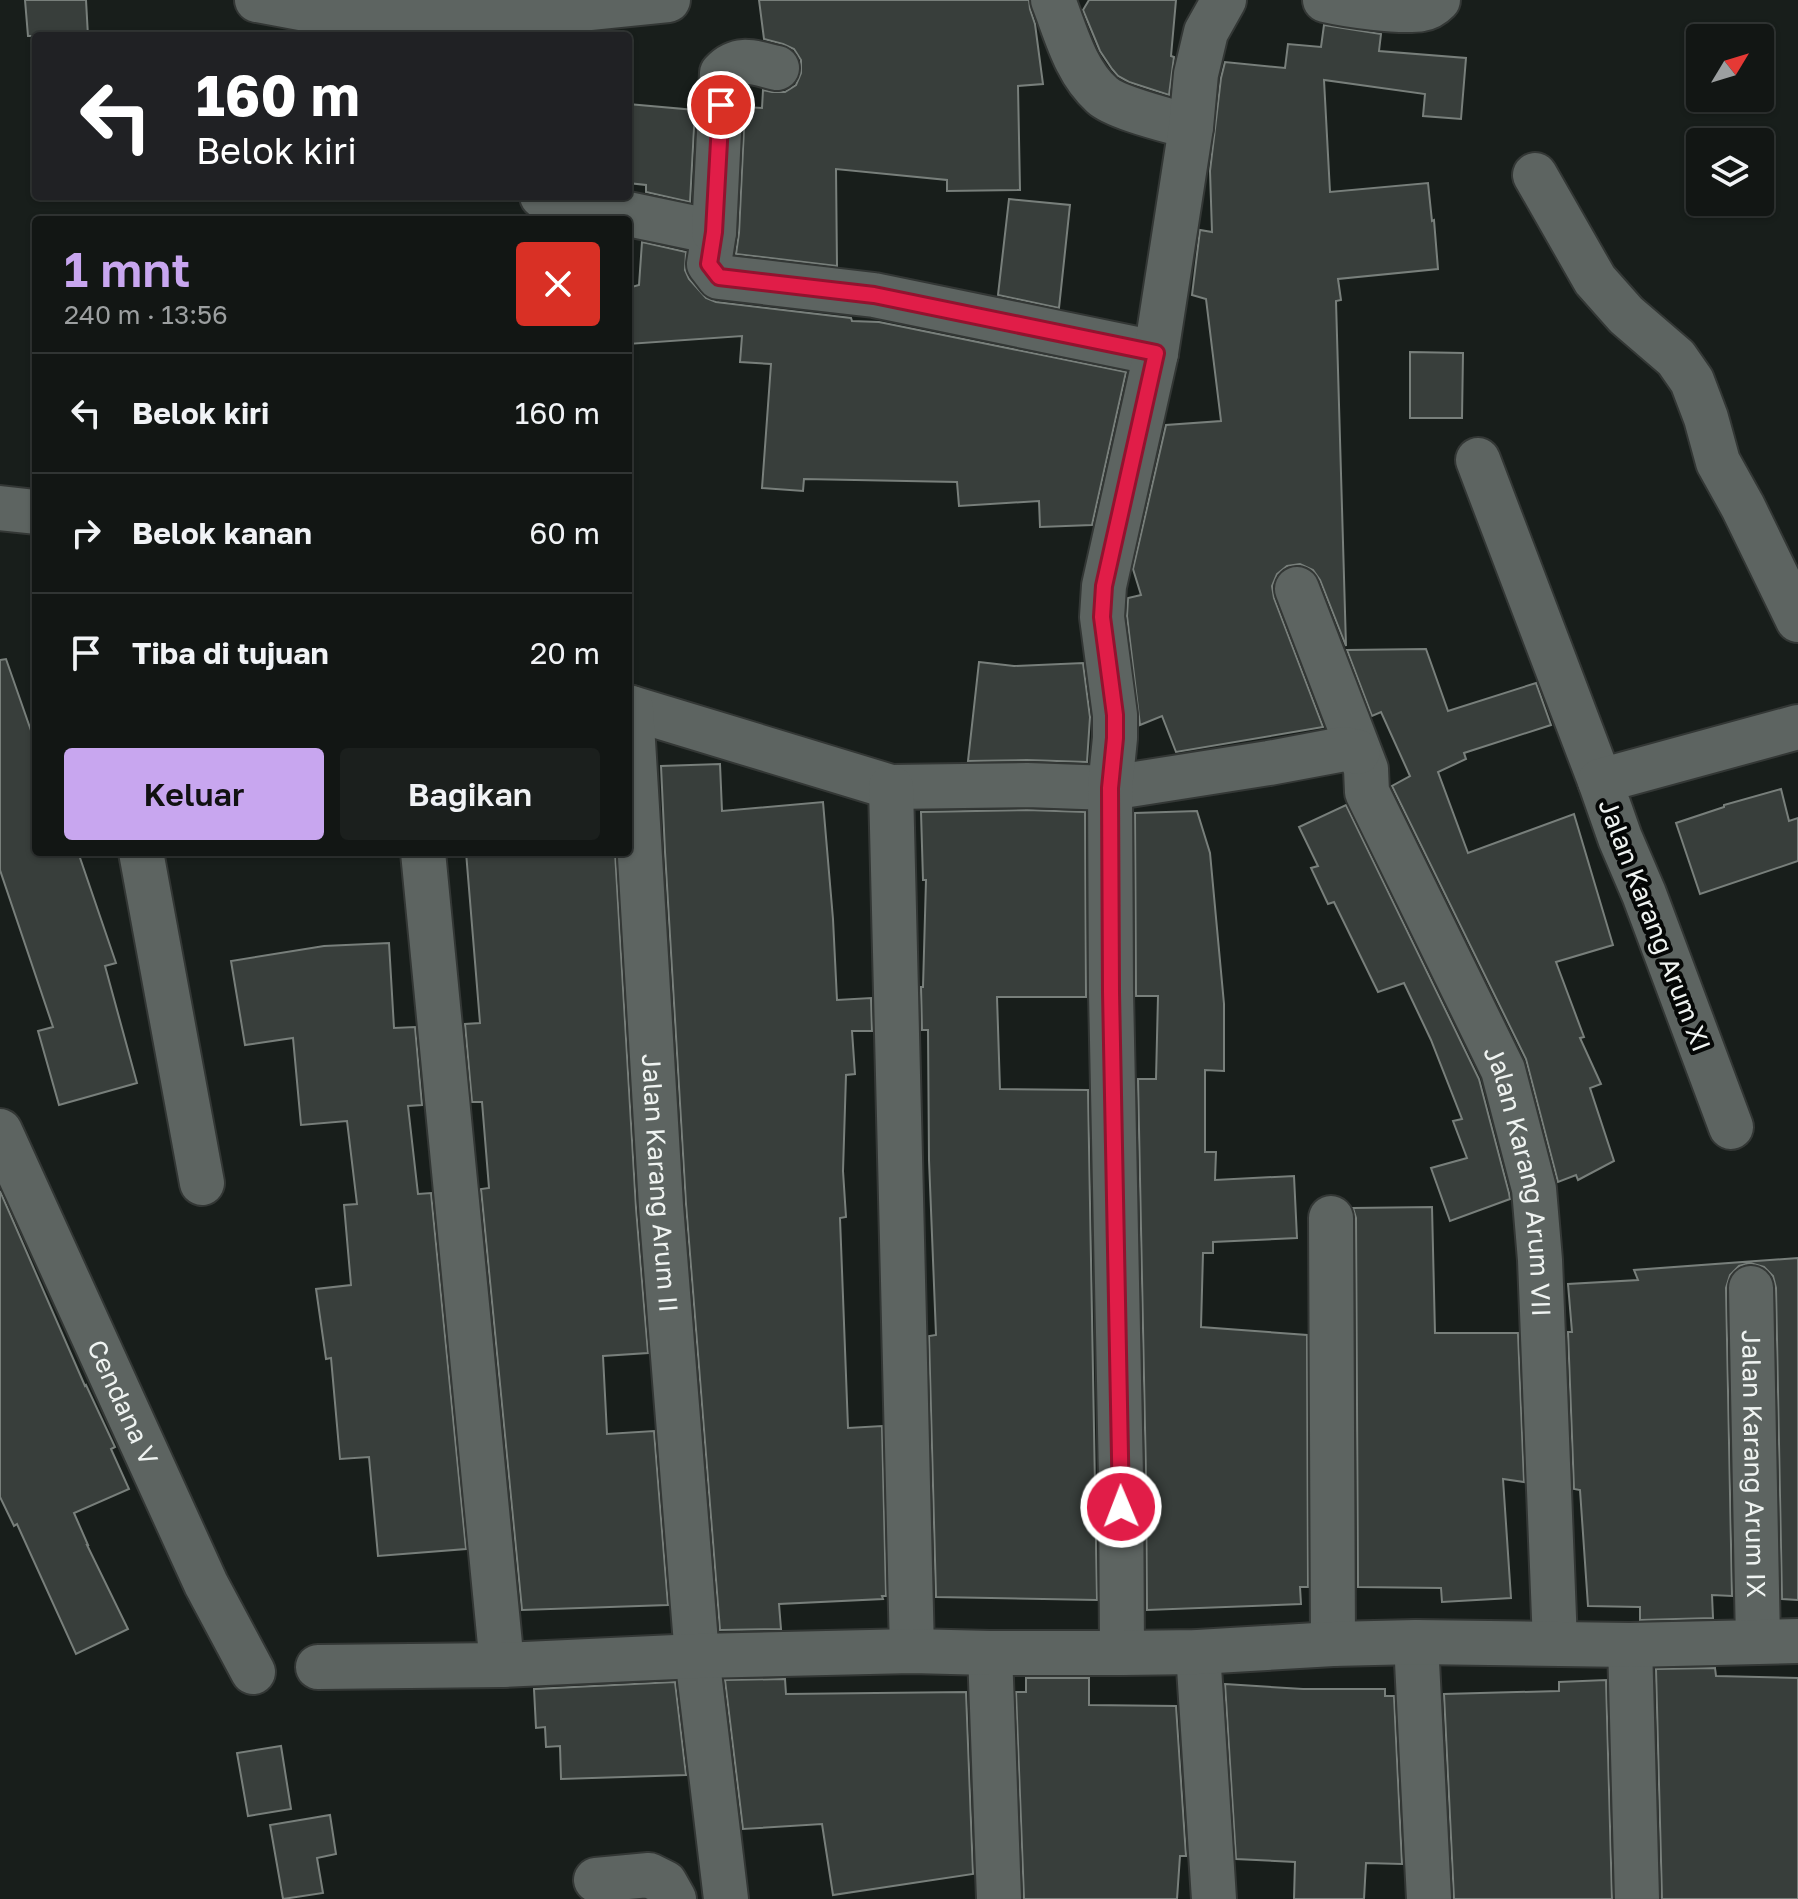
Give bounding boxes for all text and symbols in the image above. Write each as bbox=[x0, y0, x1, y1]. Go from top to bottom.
north arrow bbox=[1686, 24, 1774, 112]
map controls bbox=[1686, 24, 1774, 216]
text: 160 m bbox=[196, 61, 360, 128]
icon: left bbox=[64, 64, 168, 168]
pin bbox=[687, 71, 755, 139]
icon: arrive bbox=[699, 83, 743, 127]
button: layers bbox=[1686, 128, 1774, 216]
text: Belok kiri bbox=[196, 129, 357, 172]
text: 1 mnt bbox=[64, 240, 190, 298]
button: close bbox=[516, 242, 600, 326]
text: 240 m · 13:56 bbox=[64, 299, 228, 330]
icon: left bbox=[64, 391, 108, 435]
text: Belok kiri bbox=[132, 395, 269, 431]
text: 160 m bbox=[515, 395, 600, 431]
icon: right bbox=[64, 511, 108, 555]
text: Belok kanan bbox=[132, 515, 312, 551]
text: 60 m bbox=[529, 515, 600, 551]
icon: arrive bbox=[64, 631, 108, 675]
text: Tiba di tujuan bbox=[132, 635, 329, 671]
text: 20 m bbox=[530, 635, 600, 671]
button: Keluar bbox=[64, 748, 324, 840]
button: Bagikan bbox=[340, 748, 600, 840]
street label: Jalan Karang Arum XI bbox=[1592, 794, 1718, 1056]
street label: Jalan Karang Arum VII bbox=[1478, 1040, 1558, 1317]
street label: Jalan Karang Arum II bbox=[636, 1053, 685, 1314]
street label: Jalan Karang Arum IX bbox=[1736, 1330, 1773, 1598]
street label: Cendana V bbox=[81, 1335, 165, 1470]
position arrow bbox=[1079, 1465, 1163, 1549]

